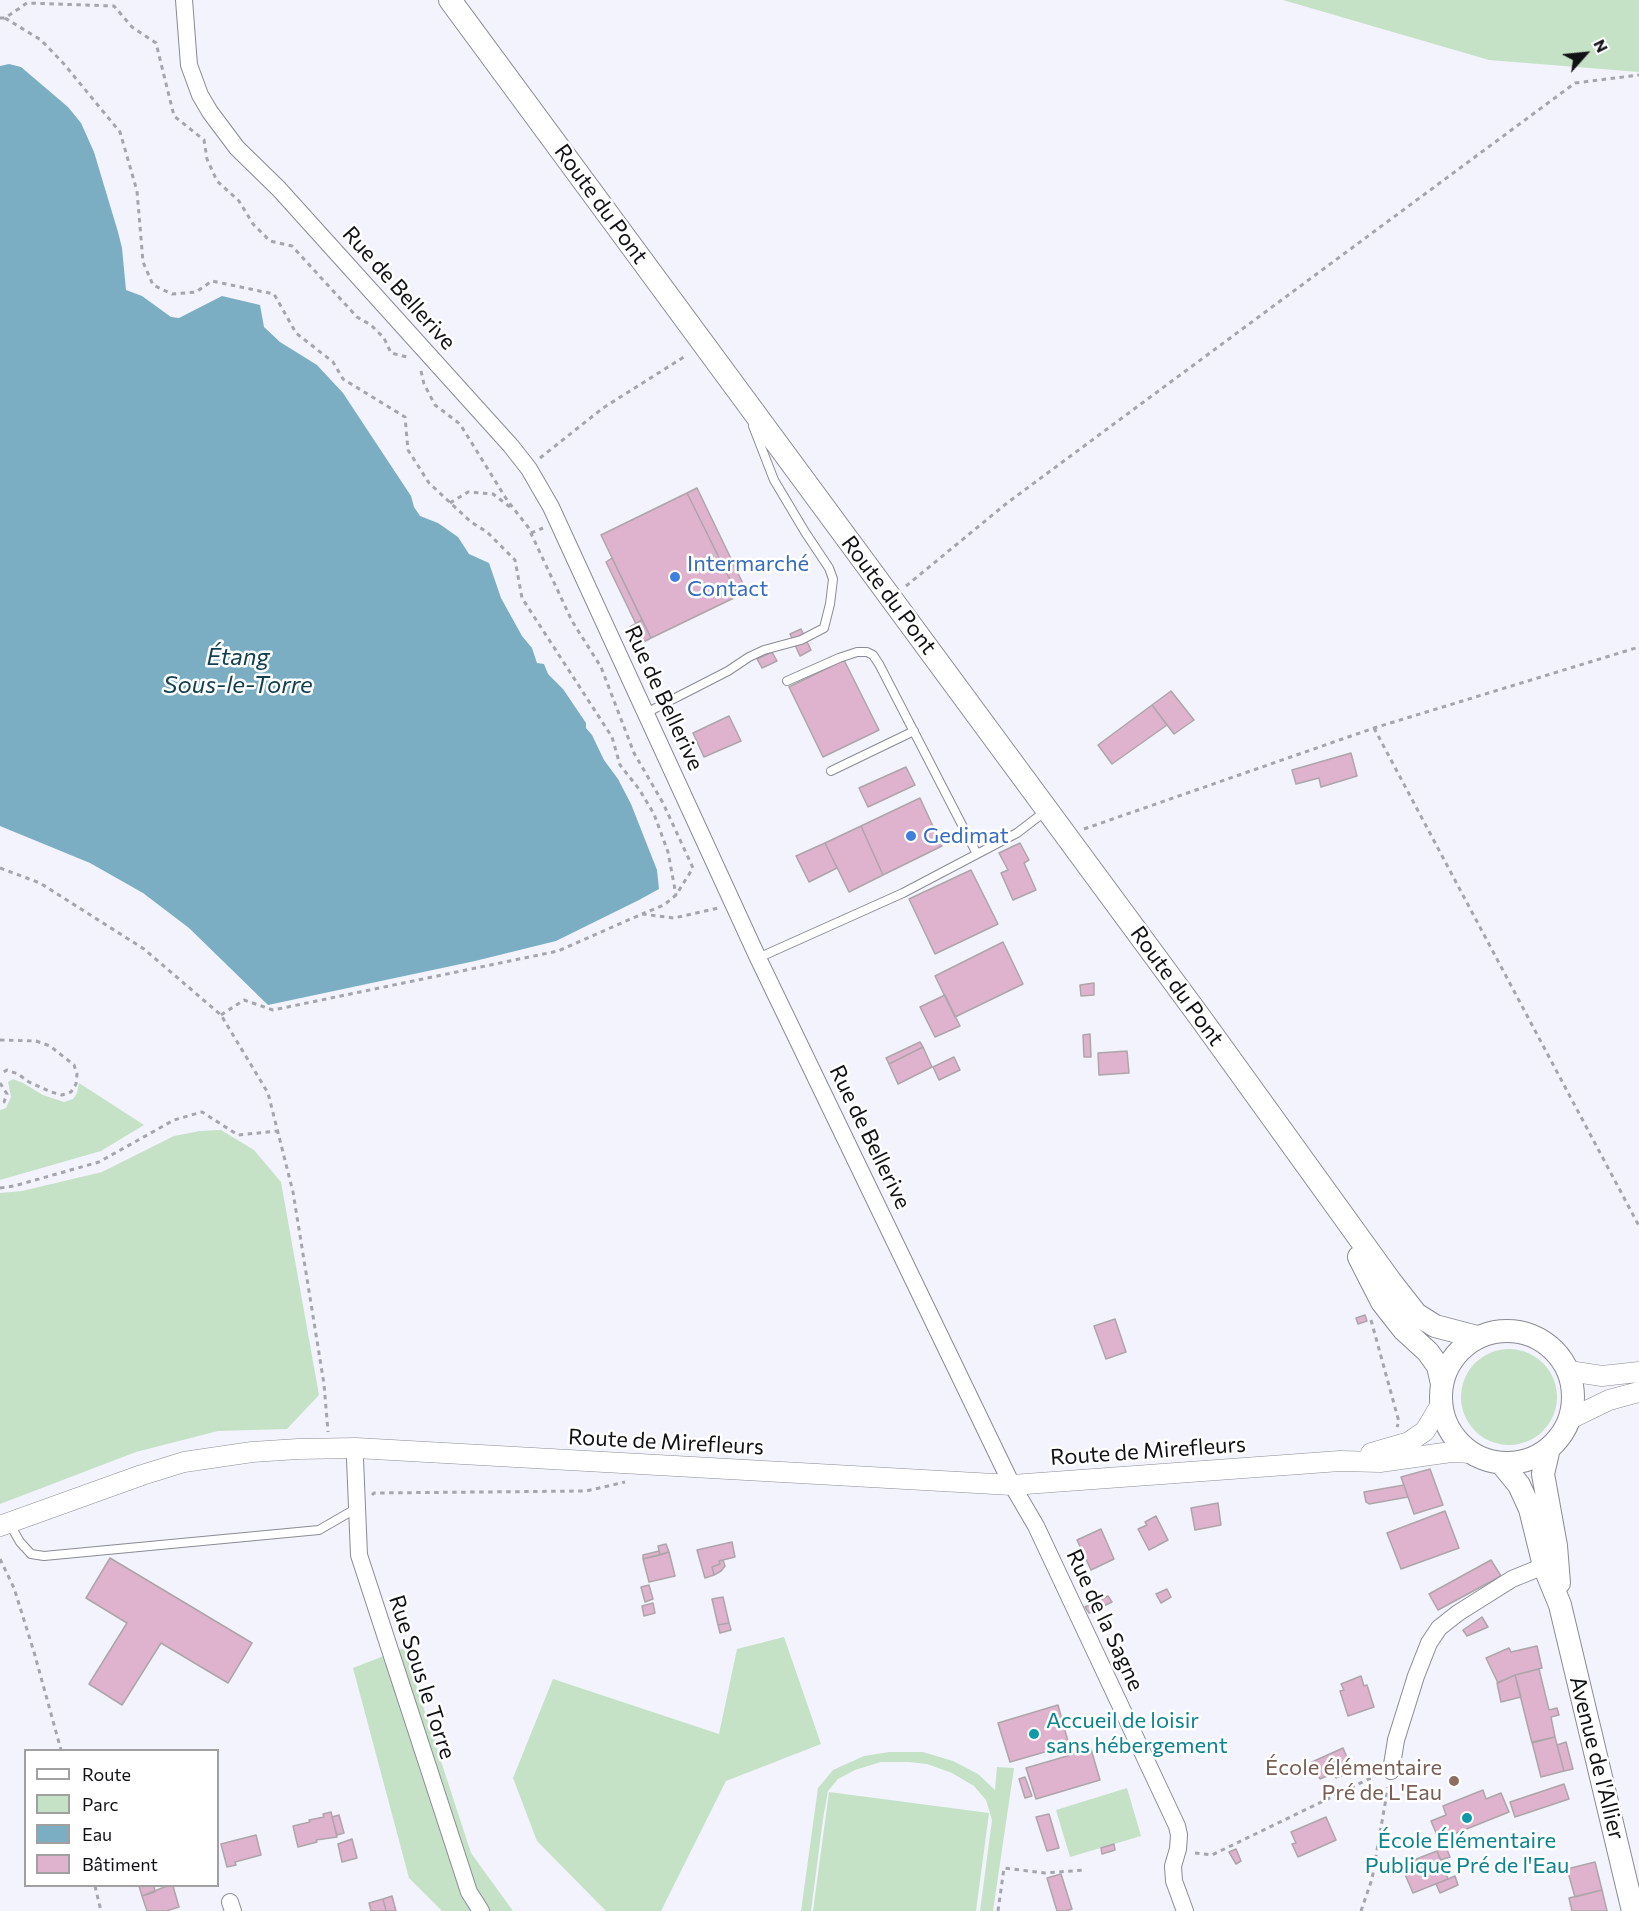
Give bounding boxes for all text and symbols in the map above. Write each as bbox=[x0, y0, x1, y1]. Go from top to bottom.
north arrow bbox=[1555, 24, 1615, 84]
text: N bbox=[1590, 36, 1613, 55]
street label: Route du Pont bbox=[549, 139, 653, 269]
street label: Rue de Bellerive bbox=[337, 221, 461, 355]
street label: Route du Pont bbox=[836, 531, 942, 659]
place label: Intermarché Contact bbox=[687, 551, 809, 602]
marker: Intermarché Contact bbox=[668, 570, 682, 584]
street label: Rue de Bellerive bbox=[619, 621, 709, 775]
water label: Étang Sous-le-Torre bbox=[163, 643, 313, 699]
place label: Gedimat bbox=[923, 823, 1009, 849]
marker: Gedimat bbox=[904, 829, 918, 843]
street label: Route du Pont bbox=[1125, 921, 1229, 1051]
street label: Rue de Bellerive bbox=[824, 1061, 916, 1213]
street label: Route de Mirefleurs bbox=[568, 1424, 764, 1460]
street label: Route de Mirefleurs bbox=[1049, 1431, 1247, 1471]
street label: Rue de la Sagne bbox=[1061, 1545, 1149, 1695]
street label: Rue Sous le Torre bbox=[383, 1592, 461, 1762]
street label: Avenue de l'Allier bbox=[1564, 1674, 1630, 1842]
place label: Accueil de loisir sans hébergement bbox=[1046, 1708, 1228, 1760]
marker: Accueil de loisir sans hébergement bbox=[1027, 1727, 1041, 1741]
legend bbox=[24, 1749, 219, 1887]
place label: École élémentaire Pré de L'Eau bbox=[1265, 1755, 1442, 1807]
text: Route bbox=[82, 1763, 131, 1785]
marker: École élémentaire Pré de L'Eau bbox=[1447, 1774, 1461, 1788]
text: Parc bbox=[82, 1793, 119, 1815]
marker: École Élémentaire Publique Pré de l'Eau bbox=[1460, 1811, 1474, 1825]
text: Eau bbox=[82, 1823, 112, 1845]
place label: École Élémentaire Publique Pré de l'Eau bbox=[1365, 1828, 1569, 1880]
text: Bâtiment bbox=[82, 1853, 158, 1875]

